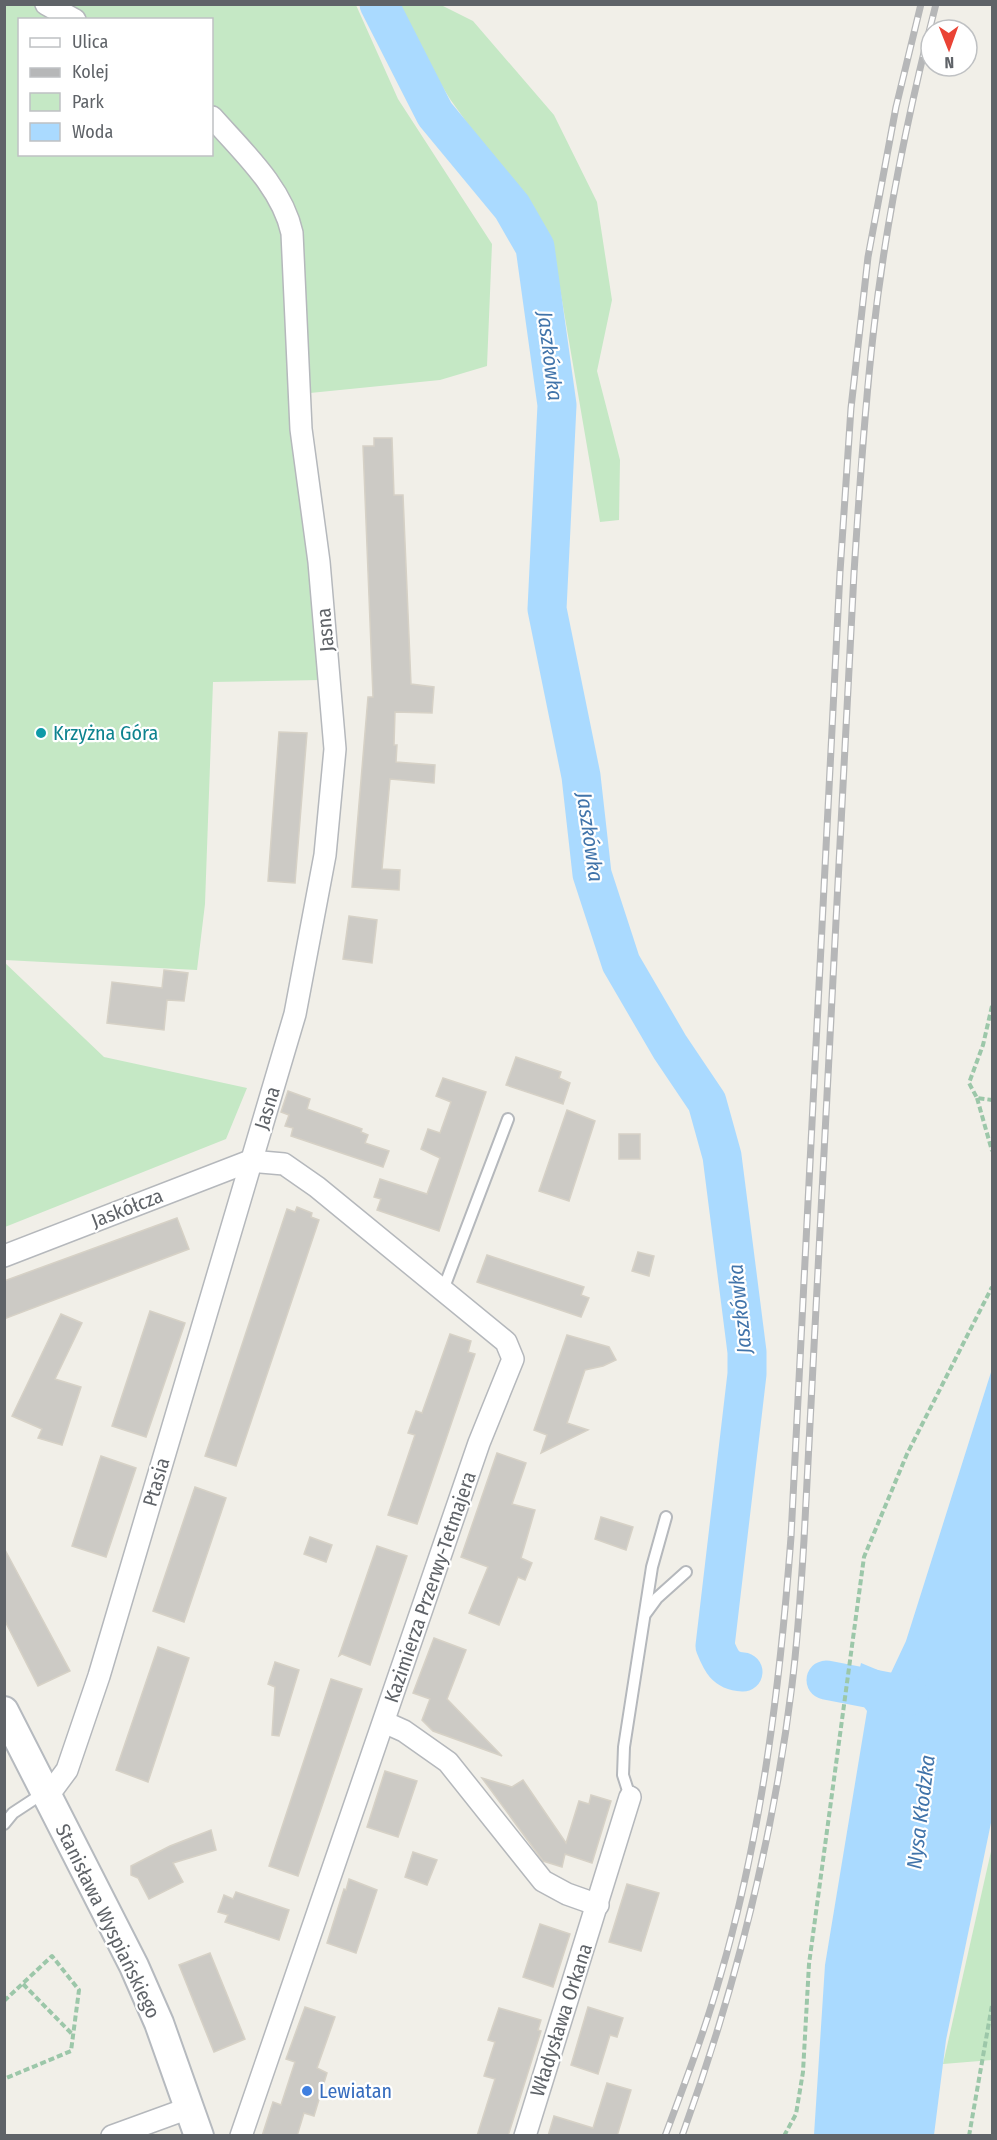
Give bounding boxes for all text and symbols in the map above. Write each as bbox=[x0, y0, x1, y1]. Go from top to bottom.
legend bbox=[18, 18, 213, 156]
north arrow bbox=[919, 18, 979, 78]
text: Ulica bbox=[72, 31, 108, 53]
text: N bbox=[944, 53, 954, 72]
text: Kolej bbox=[72, 61, 109, 83]
text: Park bbox=[72, 91, 105, 113]
text: Woda bbox=[72, 121, 113, 143]
water label: Jaszkówka bbox=[531, 309, 568, 402]
street label: Jasna bbox=[311, 607, 339, 653]
place label: Krzyżna Góra bbox=[53, 721, 158, 745]
marker: Krzyżna Góra bbox=[34, 726, 48, 740]
water label: Jaszkówka bbox=[571, 790, 609, 883]
street label: Jasna bbox=[249, 1083, 285, 1133]
street label: Jaskółcza bbox=[88, 1183, 166, 1233]
water label: Jaszkówka bbox=[722, 1263, 758, 1356]
street label: Ptasia bbox=[138, 1455, 174, 1509]
street label: Kazimierza Przerwy-Tetmajera bbox=[379, 1468, 481, 1706]
water label: Nysa Kłodzka bbox=[901, 1754, 941, 1870]
street label: Stanisława Wyspiańskiego bbox=[50, 1820, 166, 2022]
street label: Władysława Orkana bbox=[525, 1940, 597, 2100]
place label: Lewiatan bbox=[319, 2079, 392, 2103]
marker: Lewiatan bbox=[300, 2084, 314, 2098]

